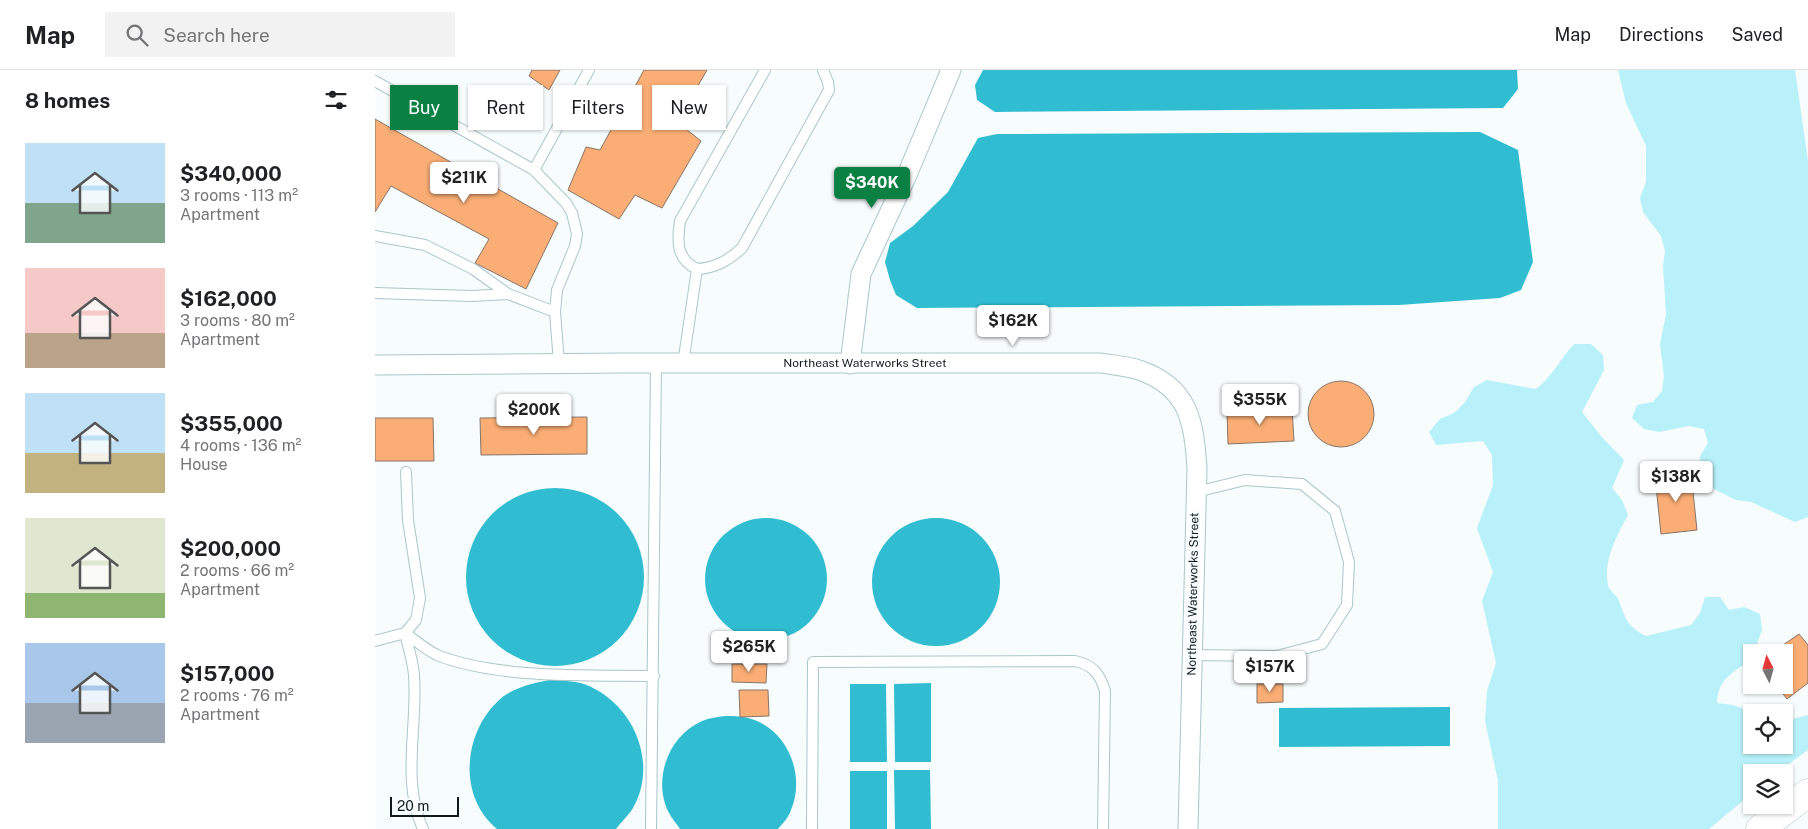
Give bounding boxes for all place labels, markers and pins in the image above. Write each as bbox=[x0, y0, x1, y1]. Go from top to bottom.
pin: $211K bbox=[429, 162, 499, 204]
pin: $340K bbox=[837, 166, 907, 209]
pin: $162K bbox=[978, 304, 1048, 347]
pin: $355K bbox=[1225, 384, 1295, 426]
pin: $200K bbox=[499, 394, 569, 436]
pin: $138K bbox=[1641, 460, 1711, 503]
pin: $265K bbox=[714, 630, 784, 673]
pin: $157K bbox=[1235, 650, 1305, 693]

